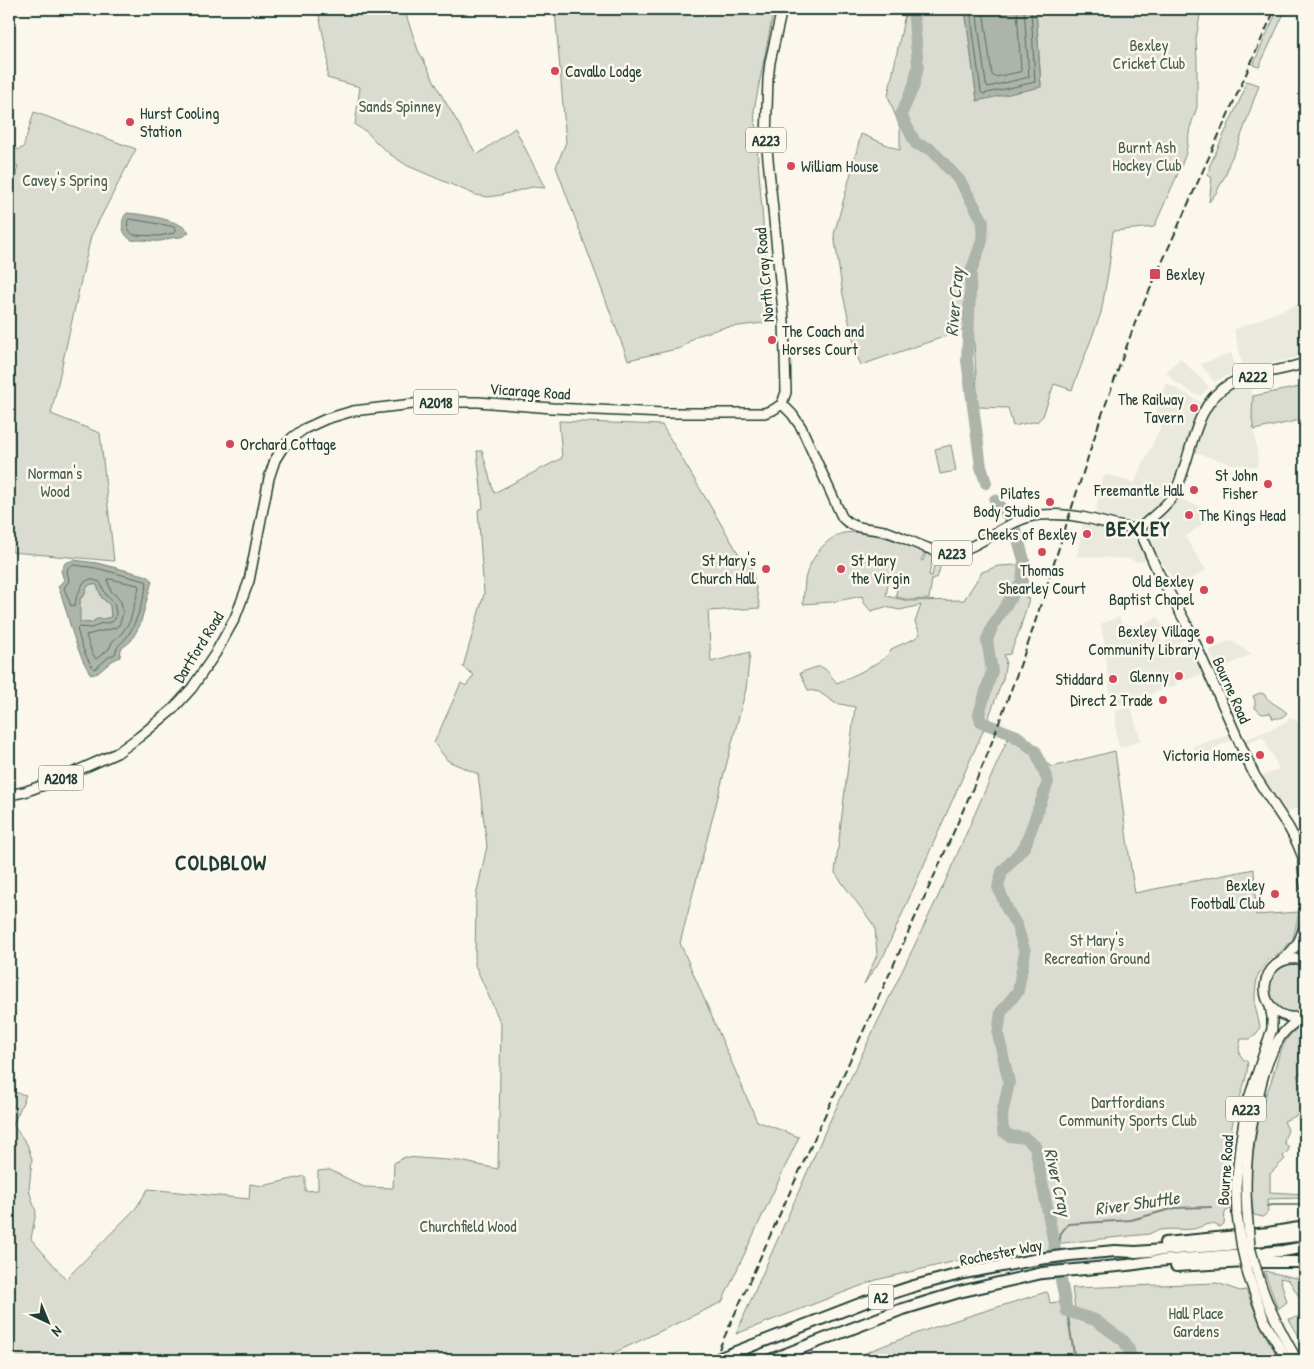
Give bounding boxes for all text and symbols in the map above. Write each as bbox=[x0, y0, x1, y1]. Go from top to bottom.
park label: Bexley Cricket Club bbox=[1113, 34, 1185, 74]
place label: Cavallo Lodge bbox=[565, 60, 642, 82]
marker: Cavallo Lodge bbox=[549, 65, 561, 77]
park label: Sands Spinney bbox=[359, 95, 441, 117]
place label: Hurst Cooling Station bbox=[140, 102, 219, 142]
marker: Hurst Cooling Station bbox=[124, 116, 136, 128]
road number: A223 bbox=[746, 128, 786, 152]
park label: Burnt Ash Hockey Club bbox=[1112, 136, 1182, 176]
place label: William House bbox=[801, 155, 879, 177]
marker: William House bbox=[785, 160, 797, 172]
park label: Cavey's Spring bbox=[22, 169, 108, 191]
street label: North Cray Road bbox=[749, 227, 779, 323]
place label: Bexley bbox=[1166, 263, 1205, 285]
water label: River Cray bbox=[939, 264, 970, 338]
marker: Bexley bbox=[1148, 267, 1162, 281]
place label: The Coach and Horses Court bbox=[782, 320, 864, 360]
marker: The Coach and Horses Court bbox=[766, 334, 778, 346]
road number: A222 bbox=[1233, 364, 1273, 388]
street label: Vicarage Road bbox=[489, 377, 571, 405]
place label: The Railway Tavern bbox=[1118, 388, 1184, 428]
road number: A2018 bbox=[414, 390, 458, 414]
marker: The Railway Tavern bbox=[1188, 402, 1200, 414]
place label: Orchard Cottage bbox=[240, 433, 337, 455]
marker: Orchard Cottage bbox=[224, 438, 236, 450]
park label: Norman's Wood bbox=[28, 462, 82, 502]
place label: St John Fisher bbox=[1215, 464, 1258, 504]
marker: St John Fisher bbox=[1262, 478, 1274, 490]
place label: Freemantle Hall bbox=[1093, 479, 1184, 501]
place label: Pilates Body Studio bbox=[973, 482, 1041, 522]
marker: Freemantle Hall bbox=[1188, 484, 1200, 496]
marker: Pilates Body Studio bbox=[1044, 496, 1056, 508]
place label: The Kings Head bbox=[1199, 504, 1286, 526]
marker: The Kings Head bbox=[1183, 509, 1195, 521]
district label: BEXLEY bbox=[1106, 514, 1170, 543]
place label: Cheeks of Bexley bbox=[977, 523, 1077, 545]
marker: Cheeks of Bexley bbox=[1081, 528, 1093, 540]
road number: A223 bbox=[932, 540, 972, 566]
marker: Thomas Shearley Court bbox=[1036, 546, 1048, 558]
place label: St Mary's Church Hall bbox=[691, 549, 756, 589]
place label: St Mary the Virgin bbox=[851, 549, 910, 589]
place label: Thomas Shearley Court bbox=[998, 559, 1086, 599]
marker: St Mary's Church Hall bbox=[760, 563, 772, 575]
marker: St Mary the Virgin bbox=[835, 563, 847, 575]
place label: Old Bexley Baptist Chapel bbox=[1109, 570, 1195, 610]
marker: Old Bexley Baptist Chapel bbox=[1198, 584, 1210, 596]
street label: Dartford Road bbox=[167, 607, 229, 687]
place label: Bexley Village Community Library bbox=[1088, 620, 1201, 660]
marker: Bexley Village Community Library bbox=[1204, 634, 1216, 646]
street label: Bourne Road bbox=[1208, 653, 1256, 727]
place label: Glenny bbox=[1129, 665, 1169, 687]
place label: Stiddard bbox=[1055, 668, 1103, 690]
marker: Glenny bbox=[1173, 670, 1185, 682]
marker: Stiddard bbox=[1107, 673, 1119, 685]
place label: Direct 2 Trade bbox=[1070, 689, 1154, 711]
marker: Direct 2 Trade bbox=[1157, 694, 1169, 706]
place label: Victoria Homes bbox=[1162, 744, 1250, 766]
marker: Victoria Homes bbox=[1254, 749, 1266, 761]
road number: A2018 bbox=[38, 766, 84, 790]
district label: COLDBLOW bbox=[175, 848, 267, 877]
place label: Bexley Football Club bbox=[1190, 874, 1265, 914]
marker: Bexley Football Club bbox=[1269, 888, 1281, 900]
park label: St Mary's Recreation Ground bbox=[1044, 929, 1150, 969]
park label: Dartfordians Community Sports Club bbox=[1059, 1091, 1197, 1131]
road number: A223 bbox=[1226, 1096, 1266, 1122]
street label: Bourne Road bbox=[1212, 1134, 1238, 1206]
water label: River Cray bbox=[1038, 1146, 1078, 1221]
water label: River Shuttle bbox=[1093, 1185, 1182, 1221]
park label: Churchfield Wood bbox=[420, 1215, 516, 1237]
street label: Rochester Way bbox=[958, 1233, 1044, 1271]
road number: A2 bbox=[868, 1284, 894, 1310]
north arrow bbox=[22, 1296, 72, 1346]
park label: Hall Place Gardens bbox=[1168, 1302, 1224, 1342]
text: N bbox=[48, 1322, 67, 1342]

